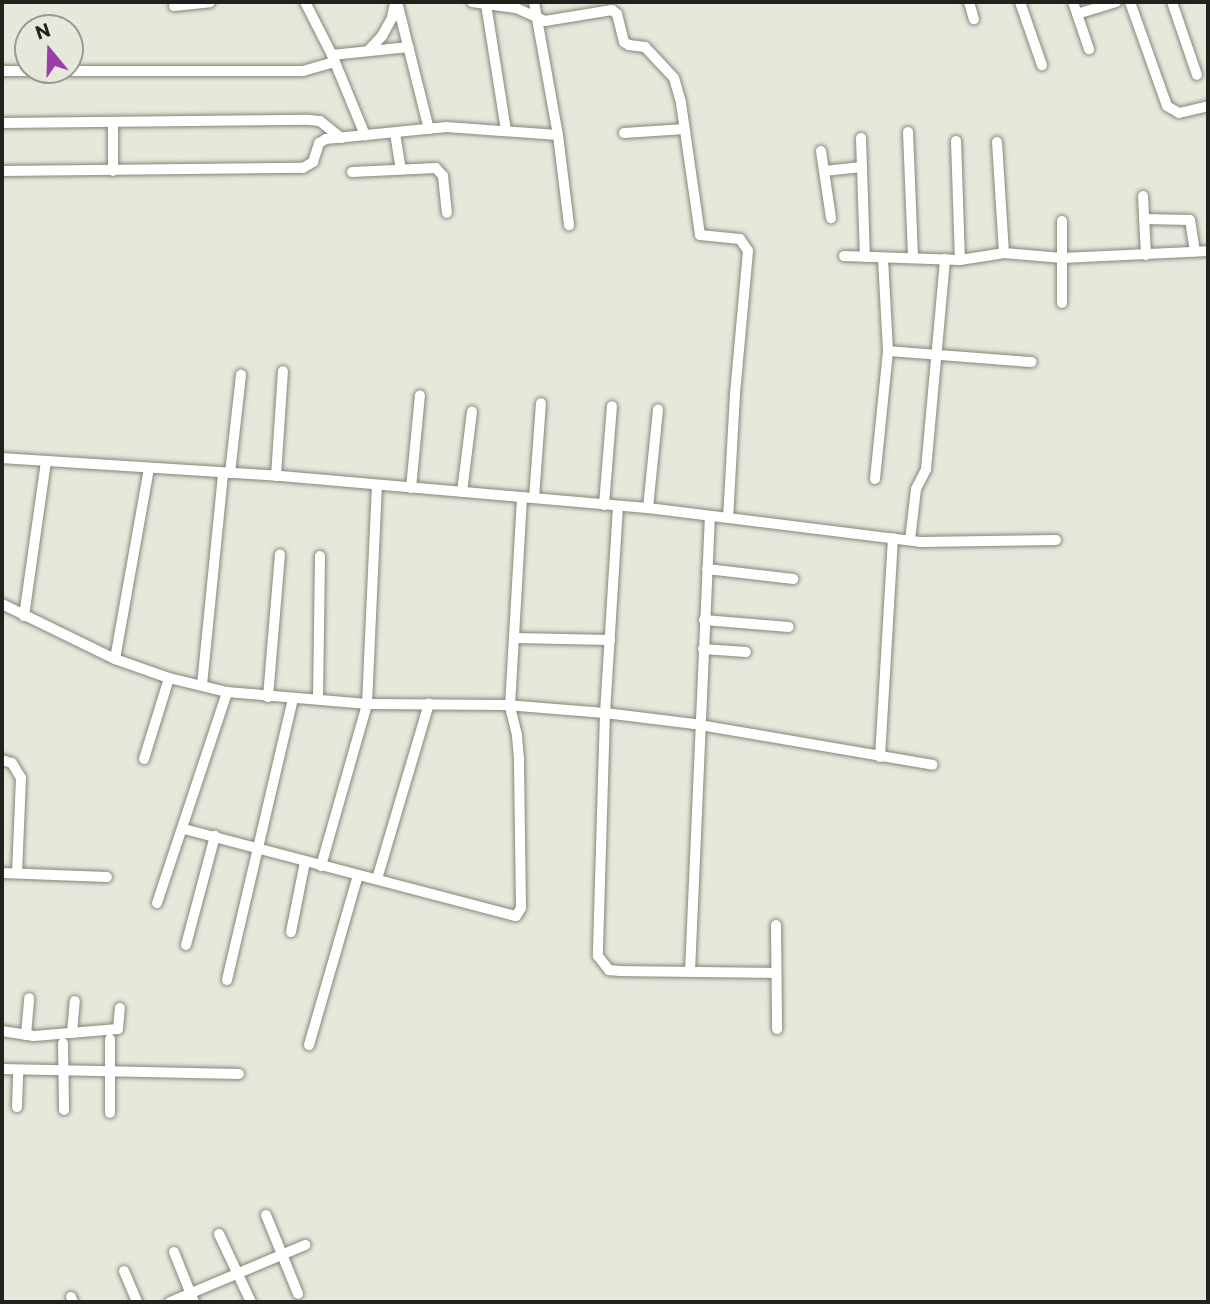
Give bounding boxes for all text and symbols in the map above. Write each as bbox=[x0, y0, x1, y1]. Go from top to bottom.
north arrow bbox=[14, 14, 84, 84]
text: N bbox=[32, 17, 53, 44]

